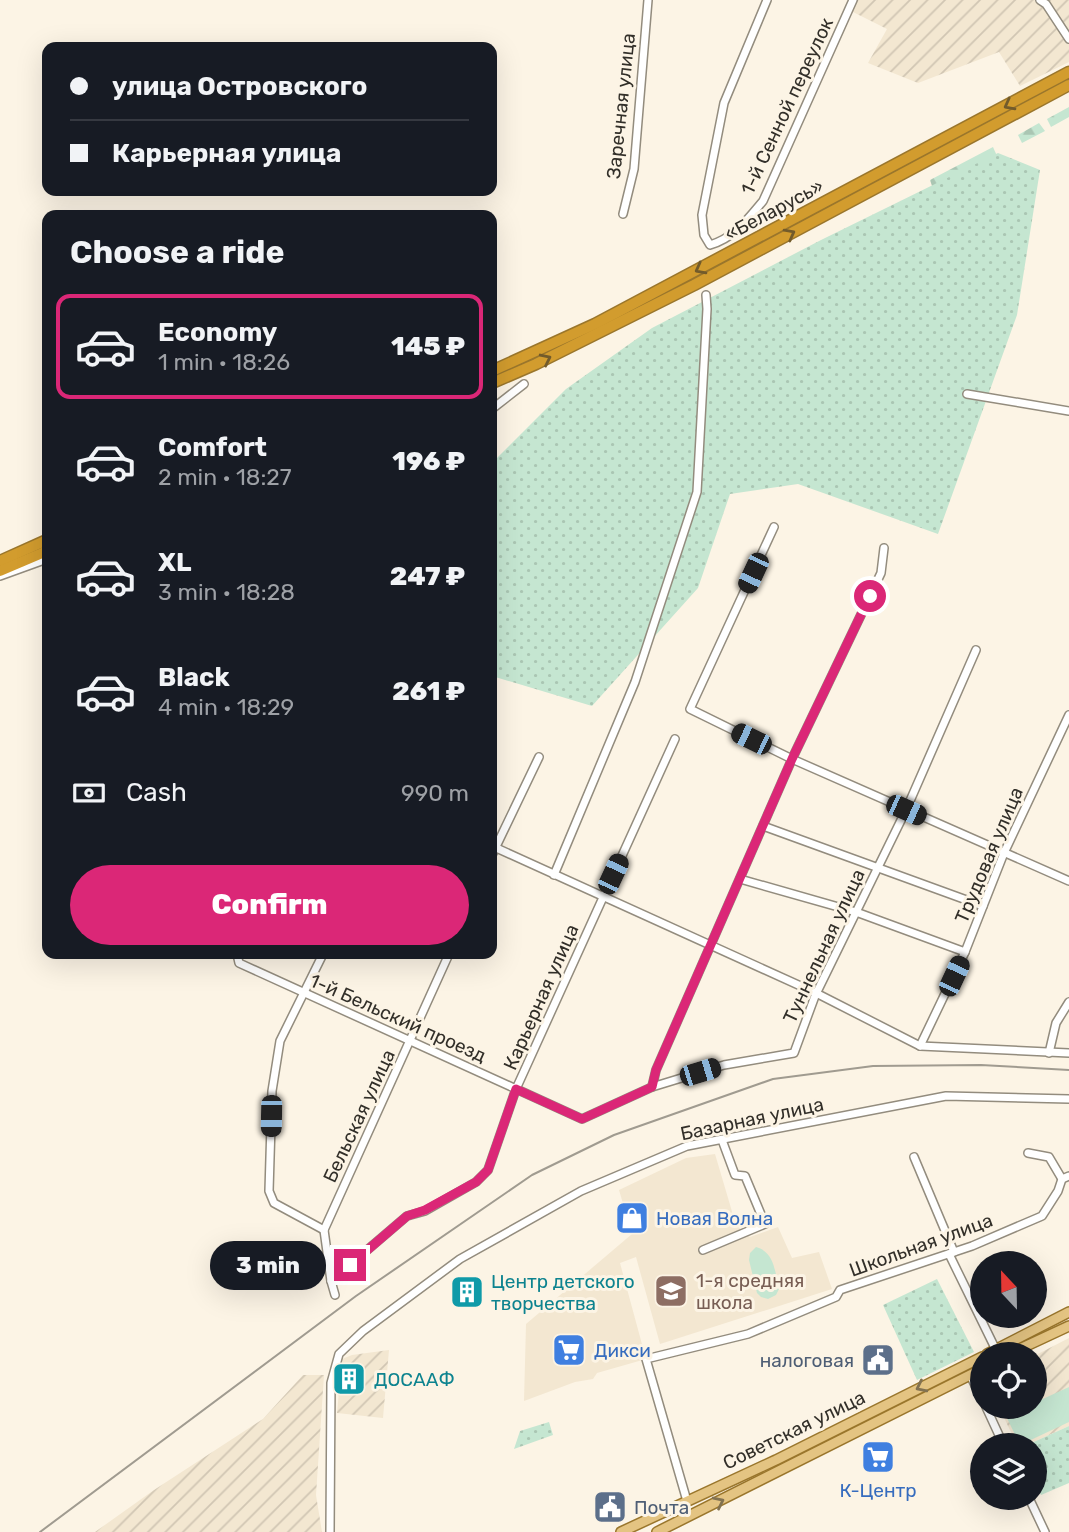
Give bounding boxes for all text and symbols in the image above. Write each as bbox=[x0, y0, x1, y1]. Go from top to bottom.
street label: 1-й Сенной переулок bbox=[736, 14, 838, 198]
street label: Заречная улица bbox=[602, 32, 640, 180]
text: улица Островского bbox=[112, 71, 367, 102]
one-way arrow bbox=[1004, 96, 1016, 110]
text: Карьерная улица bbox=[112, 138, 341, 169]
street label: «Беларусь» bbox=[721, 174, 827, 246]
one-way arrow bbox=[783, 228, 795, 242]
text: Choose a ride bbox=[70, 233, 284, 271]
one-way arrow bbox=[695, 260, 707, 274]
icon: car bbox=[74, 315, 137, 378]
text: Economy bbox=[158, 317, 277, 348]
text: 145 ₽ bbox=[391, 331, 465, 362]
text: 1 min · 18:26 bbox=[158, 348, 290, 376]
one-way arrow bbox=[539, 354, 551, 368]
icon: car bbox=[74, 430, 137, 493]
text: Comfort bbox=[158, 432, 267, 463]
text: 196 ₽ bbox=[392, 446, 465, 477]
text: 2 min · 18:27 bbox=[158, 463, 292, 491]
icon: car bbox=[74, 545, 137, 608]
text: XL bbox=[158, 547, 191, 578]
car bbox=[735, 550, 772, 596]
text: 247 ₽ bbox=[390, 561, 465, 592]
text: 3 min · 18:28 bbox=[158, 578, 295, 606]
route start bbox=[854, 580, 886, 612]
icon: car bbox=[74, 660, 137, 723]
text: Black bbox=[158, 662, 230, 693]
text: 261 ₽ bbox=[392, 676, 465, 707]
text: 4 min · 18:29 bbox=[158, 693, 294, 721]
car bbox=[728, 720, 775, 758]
icon: cash bbox=[70, 774, 108, 812]
text: Cash bbox=[126, 777, 187, 808]
text: 990 m bbox=[401, 779, 469, 807]
street label: Трудовая улица bbox=[950, 784, 1028, 926]
car bbox=[883, 792, 930, 828]
car bbox=[595, 851, 632, 897]
button: Confirm bbox=[70, 865, 469, 945]
street label: Туннельная улица bbox=[778, 865, 870, 1027]
street label: Карьерная улица bbox=[499, 921, 583, 1073]
car bbox=[936, 953, 973, 999]
street label: 1-й Бельский проезд bbox=[306, 969, 490, 1067]
street label: Бельская улица bbox=[318, 1046, 400, 1186]
car bbox=[677, 1056, 724, 1088]
street label: Базарная улица bbox=[678, 1093, 826, 1145]
car bbox=[261, 1095, 282, 1137]
shop icon: Новая Волна bbox=[613, 1199, 651, 1237]
place label: Новая Волна bbox=[656, 1207, 773, 1230]
street label: Школьная улица bbox=[846, 1208, 996, 1282]
callout: 3 min bbox=[210, 1240, 326, 1290]
route end bbox=[334, 1249, 366, 1281]
text: 3 min bbox=[236, 1251, 300, 1279]
north arrow bbox=[970, 1251, 1046, 1328]
map controls bbox=[970, 1251, 1047, 1510]
place label: 1-я средняя школа bbox=[696, 1269, 804, 1314]
place label: Центр детского творчества bbox=[491, 1270, 635, 1315]
school or university icon: 1-я средняя школа bbox=[652, 1272, 690, 1310]
building icon: Центр детского творчества bbox=[448, 1273, 486, 1311]
supermarket icon: Дикси bbox=[550, 1331, 588, 1369]
place label: Дикси bbox=[594, 1339, 651, 1362]
public building icon: налоговая bbox=[859, 1341, 897, 1379]
button: locate bbox=[970, 1342, 1047, 1419]
place label: налоговая bbox=[760, 1349, 854, 1372]
building icon: ДОСААФ bbox=[330, 1360, 368, 1398]
place label: ДОСААФ bbox=[374, 1368, 455, 1391]
one-way arrow bbox=[915, 1379, 928, 1393]
street label: Советская улица bbox=[719, 1386, 869, 1474]
button: layers bbox=[970, 1433, 1047, 1510]
supermarket icon: К-Центр bbox=[859, 1438, 897, 1476]
place label: К-Центр bbox=[839, 1479, 917, 1502]
public building icon: Почта bbox=[591, 1488, 629, 1526]
place label: Почта bbox=[634, 1496, 689, 1519]
one-way arrow bbox=[712, 1497, 724, 1511]

